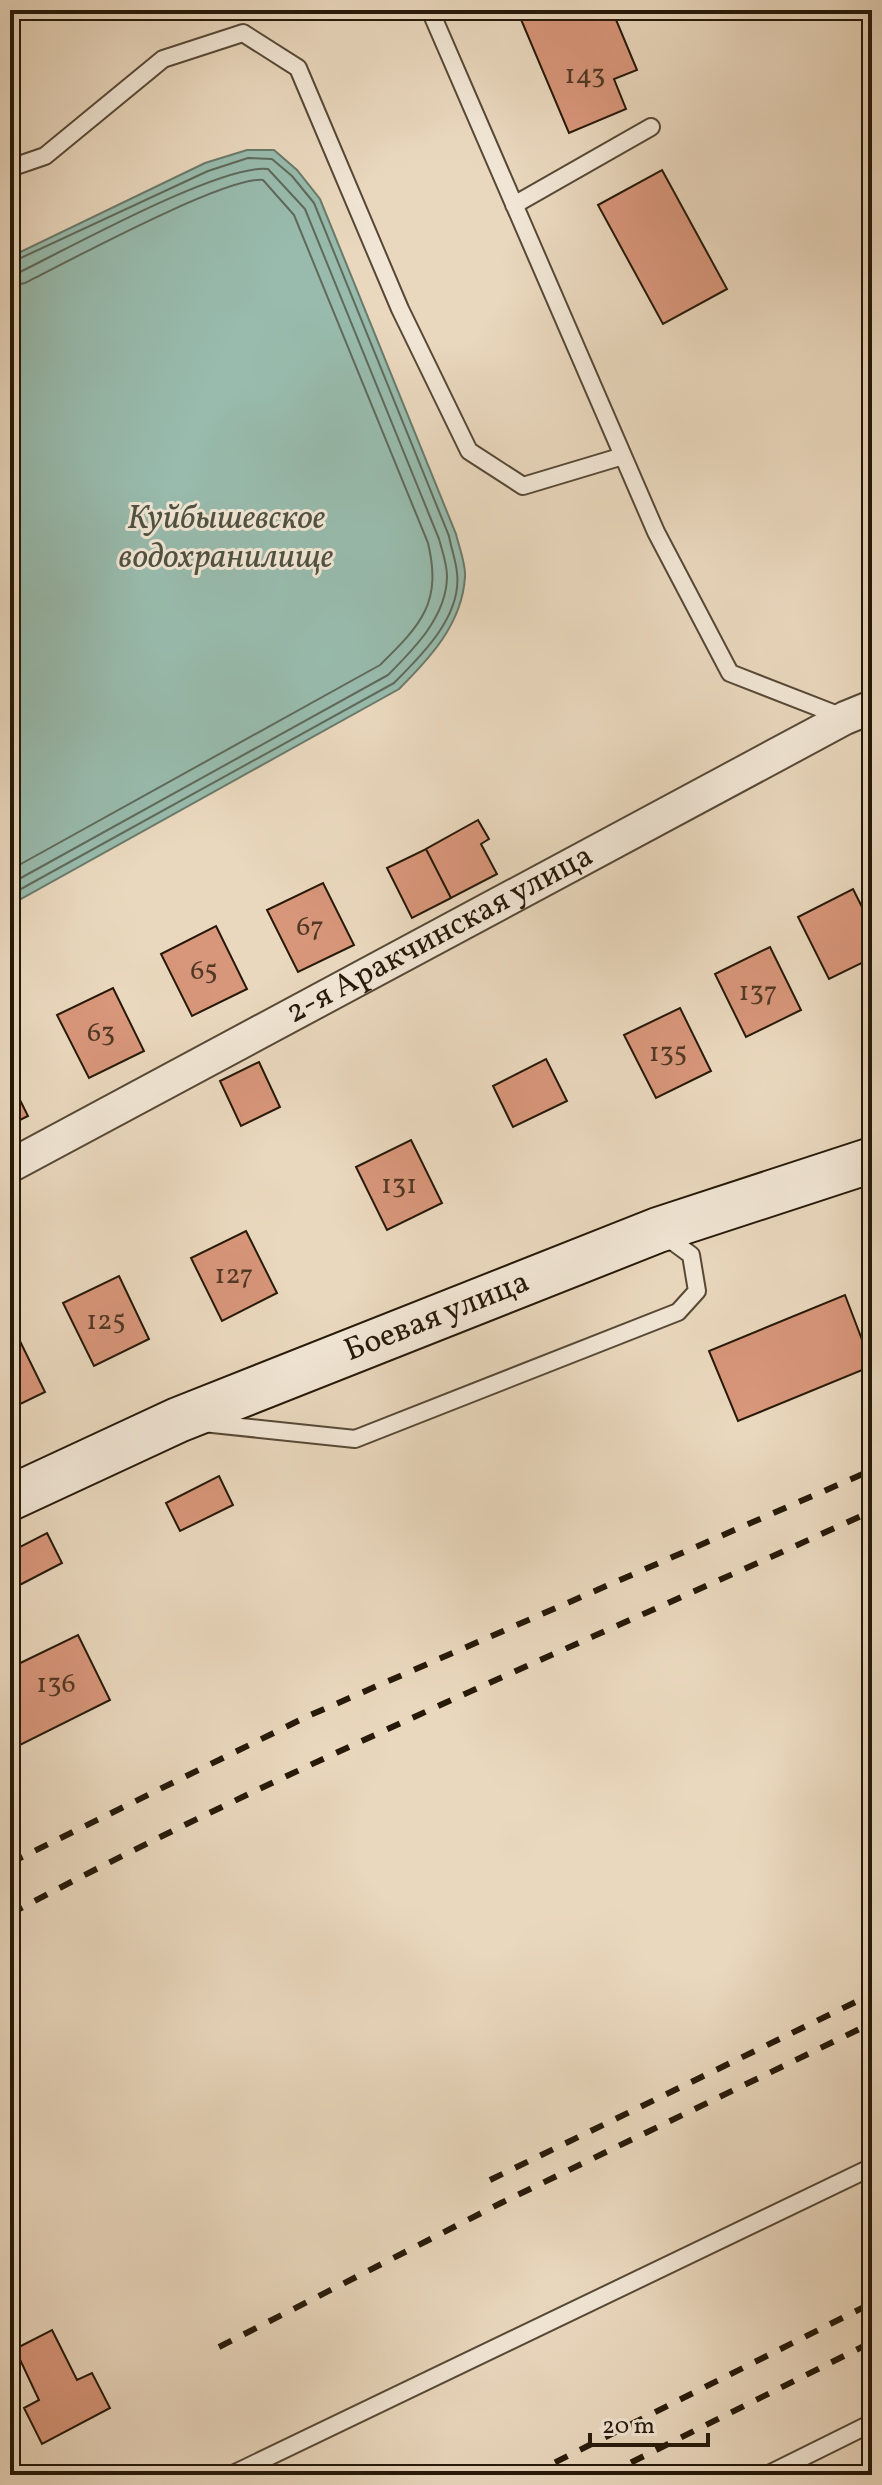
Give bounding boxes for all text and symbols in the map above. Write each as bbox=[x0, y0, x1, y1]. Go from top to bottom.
house number: 143 bbox=[565, 56, 605, 95]
water label: Куйбышевское водохранилище bbox=[119, 496, 334, 582]
street label: 2-я Аракчинская улица bbox=[279, 835, 601, 1036]
house number: 67 bbox=[296, 908, 324, 947]
house number: 65 bbox=[190, 952, 218, 991]
house number: 137 bbox=[739, 973, 777, 1012]
house number: 63 bbox=[87, 1014, 115, 1053]
house number: 135 bbox=[649, 1034, 687, 1073]
house number: 131 bbox=[381, 1166, 417, 1205]
house number: 127 bbox=[215, 1256, 253, 1295]
street label: Боевая улица bbox=[338, 1261, 536, 1374]
house number: 125 bbox=[86, 1302, 126, 1341]
house number: 136 bbox=[36, 1665, 76, 1704]
scale bar bbox=[590, 2397, 708, 2447]
text: 20 m bbox=[602, 2410, 655, 2444]

